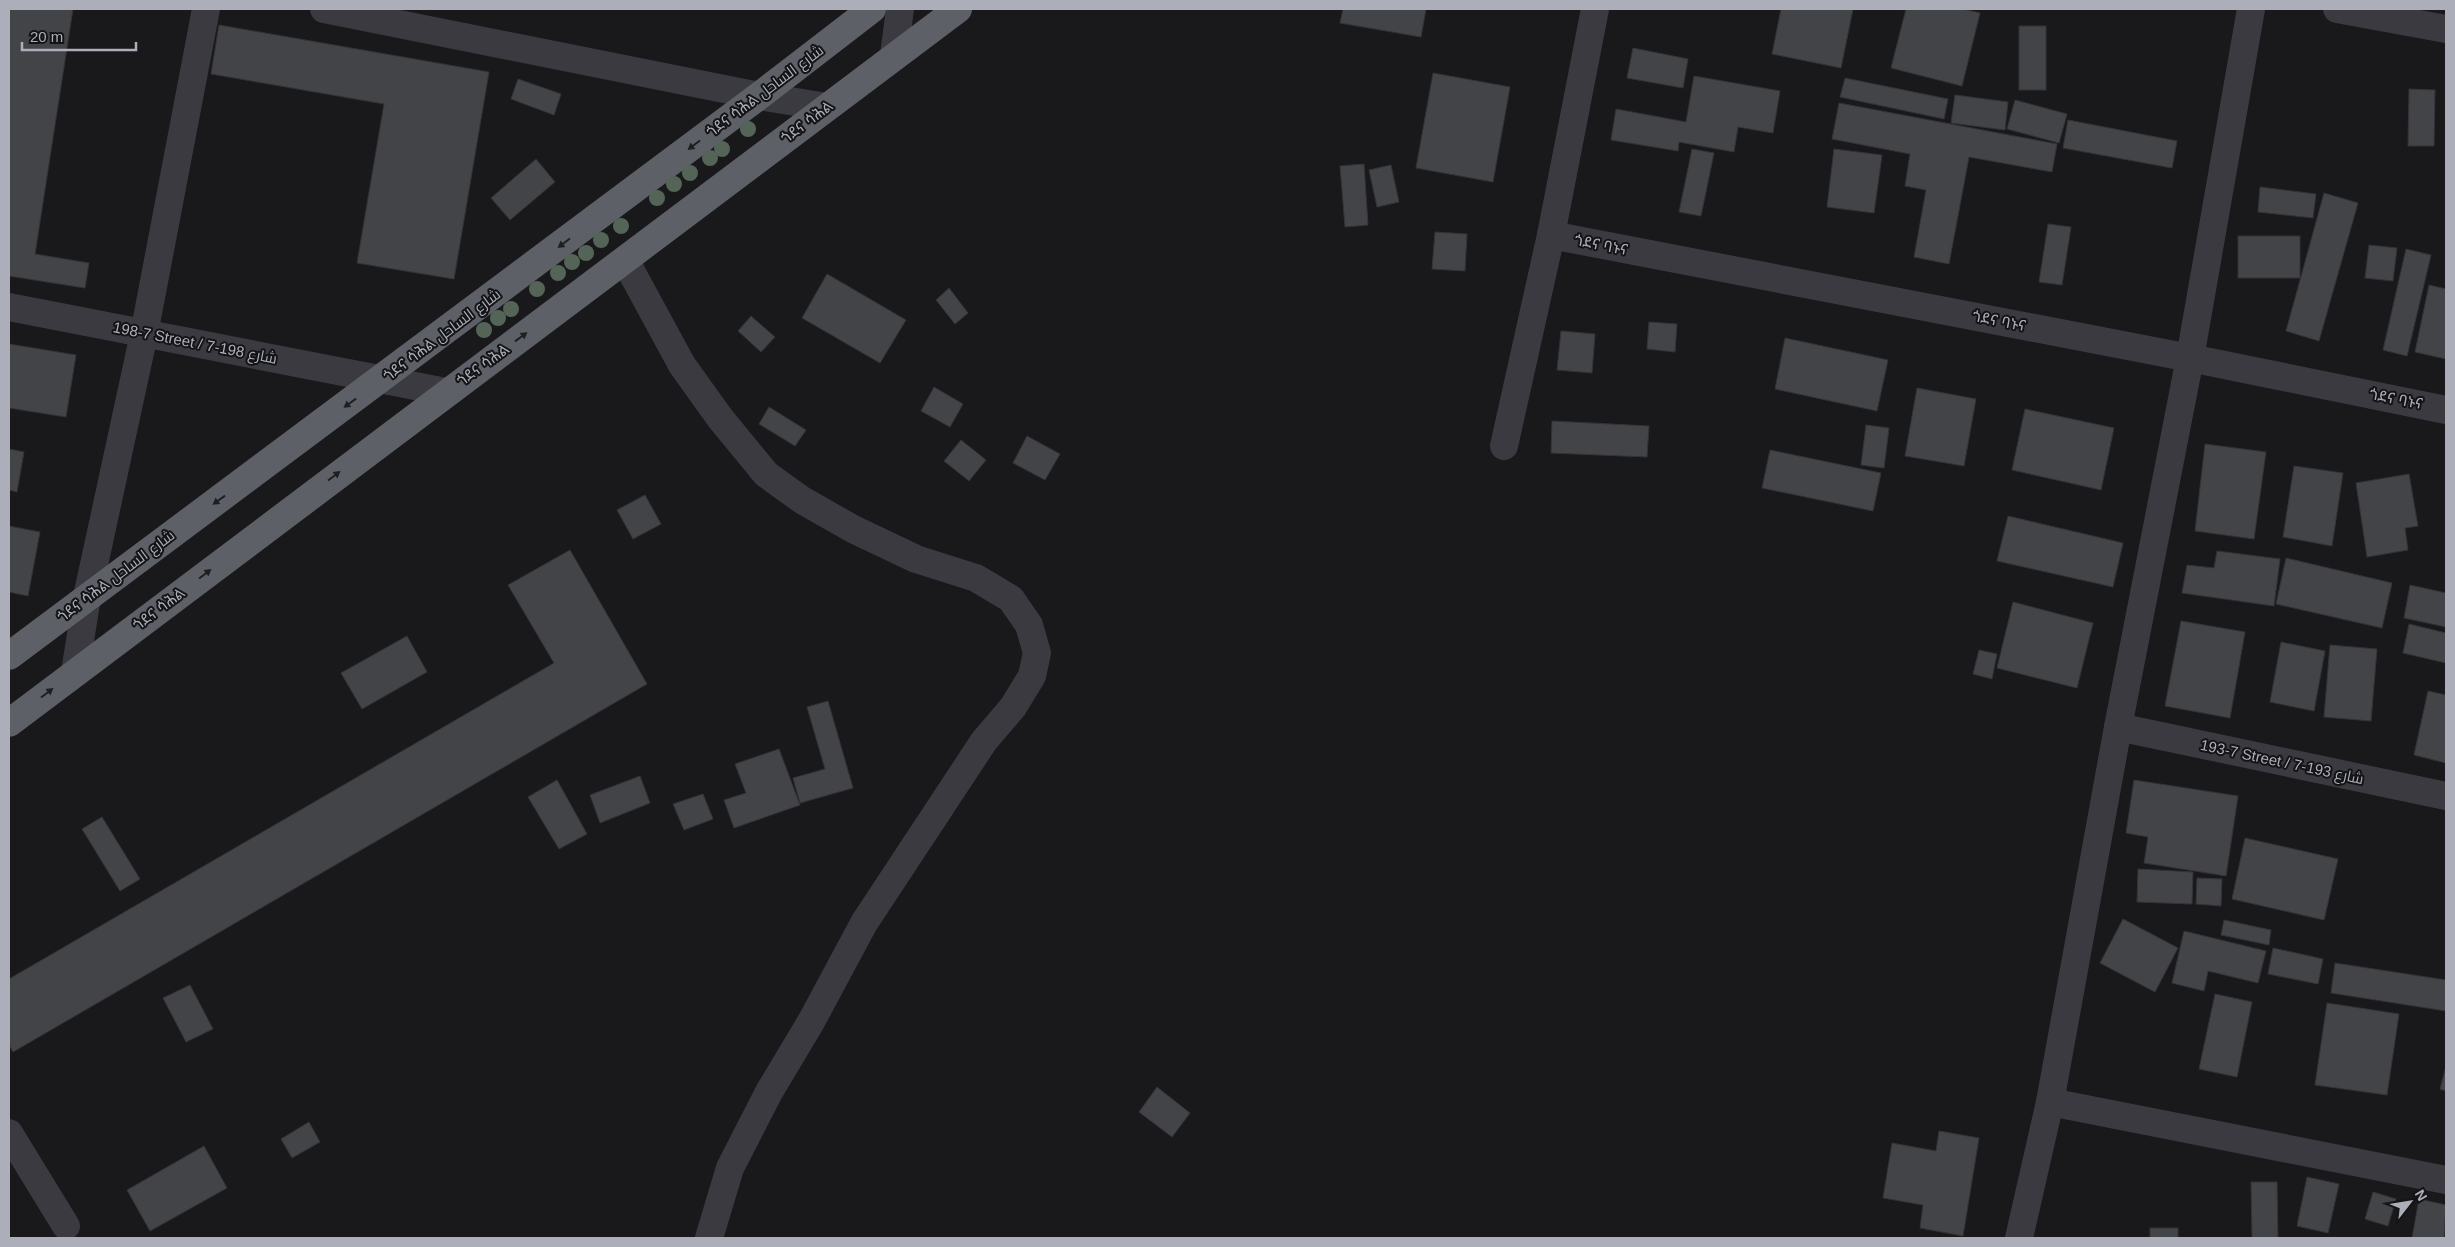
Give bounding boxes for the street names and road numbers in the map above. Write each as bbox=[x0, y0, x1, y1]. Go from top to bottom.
street label: ጎደና ሳሕል شارع الساحل bbox=[703, 41, 827, 141]
street label: ጎደና ሳሕል bbox=[778, 97, 836, 147]
street label: ጎደና ባኑና bbox=[1573, 231, 1629, 258]
street label: ጎደና ሳሕል شارع الساحل bbox=[380, 285, 504, 385]
street label: ጎደና ባኑና bbox=[1971, 307, 2027, 334]
street label: 198-7 Street / شارع 198-7 bbox=[111, 318, 279, 370]
street label: ጎደና ሳሕል bbox=[453, 340, 513, 390]
street label: ጎደና ባኑና bbox=[2368, 385, 2424, 412]
street label: ጎደና ሳሕል شارع الساحل bbox=[54, 526, 178, 626]
street label: ጎደና ሳሕል bbox=[130, 584, 188, 634]
street label: 193-7 Street / شارع 193-7 bbox=[2198, 736, 2365, 790]

